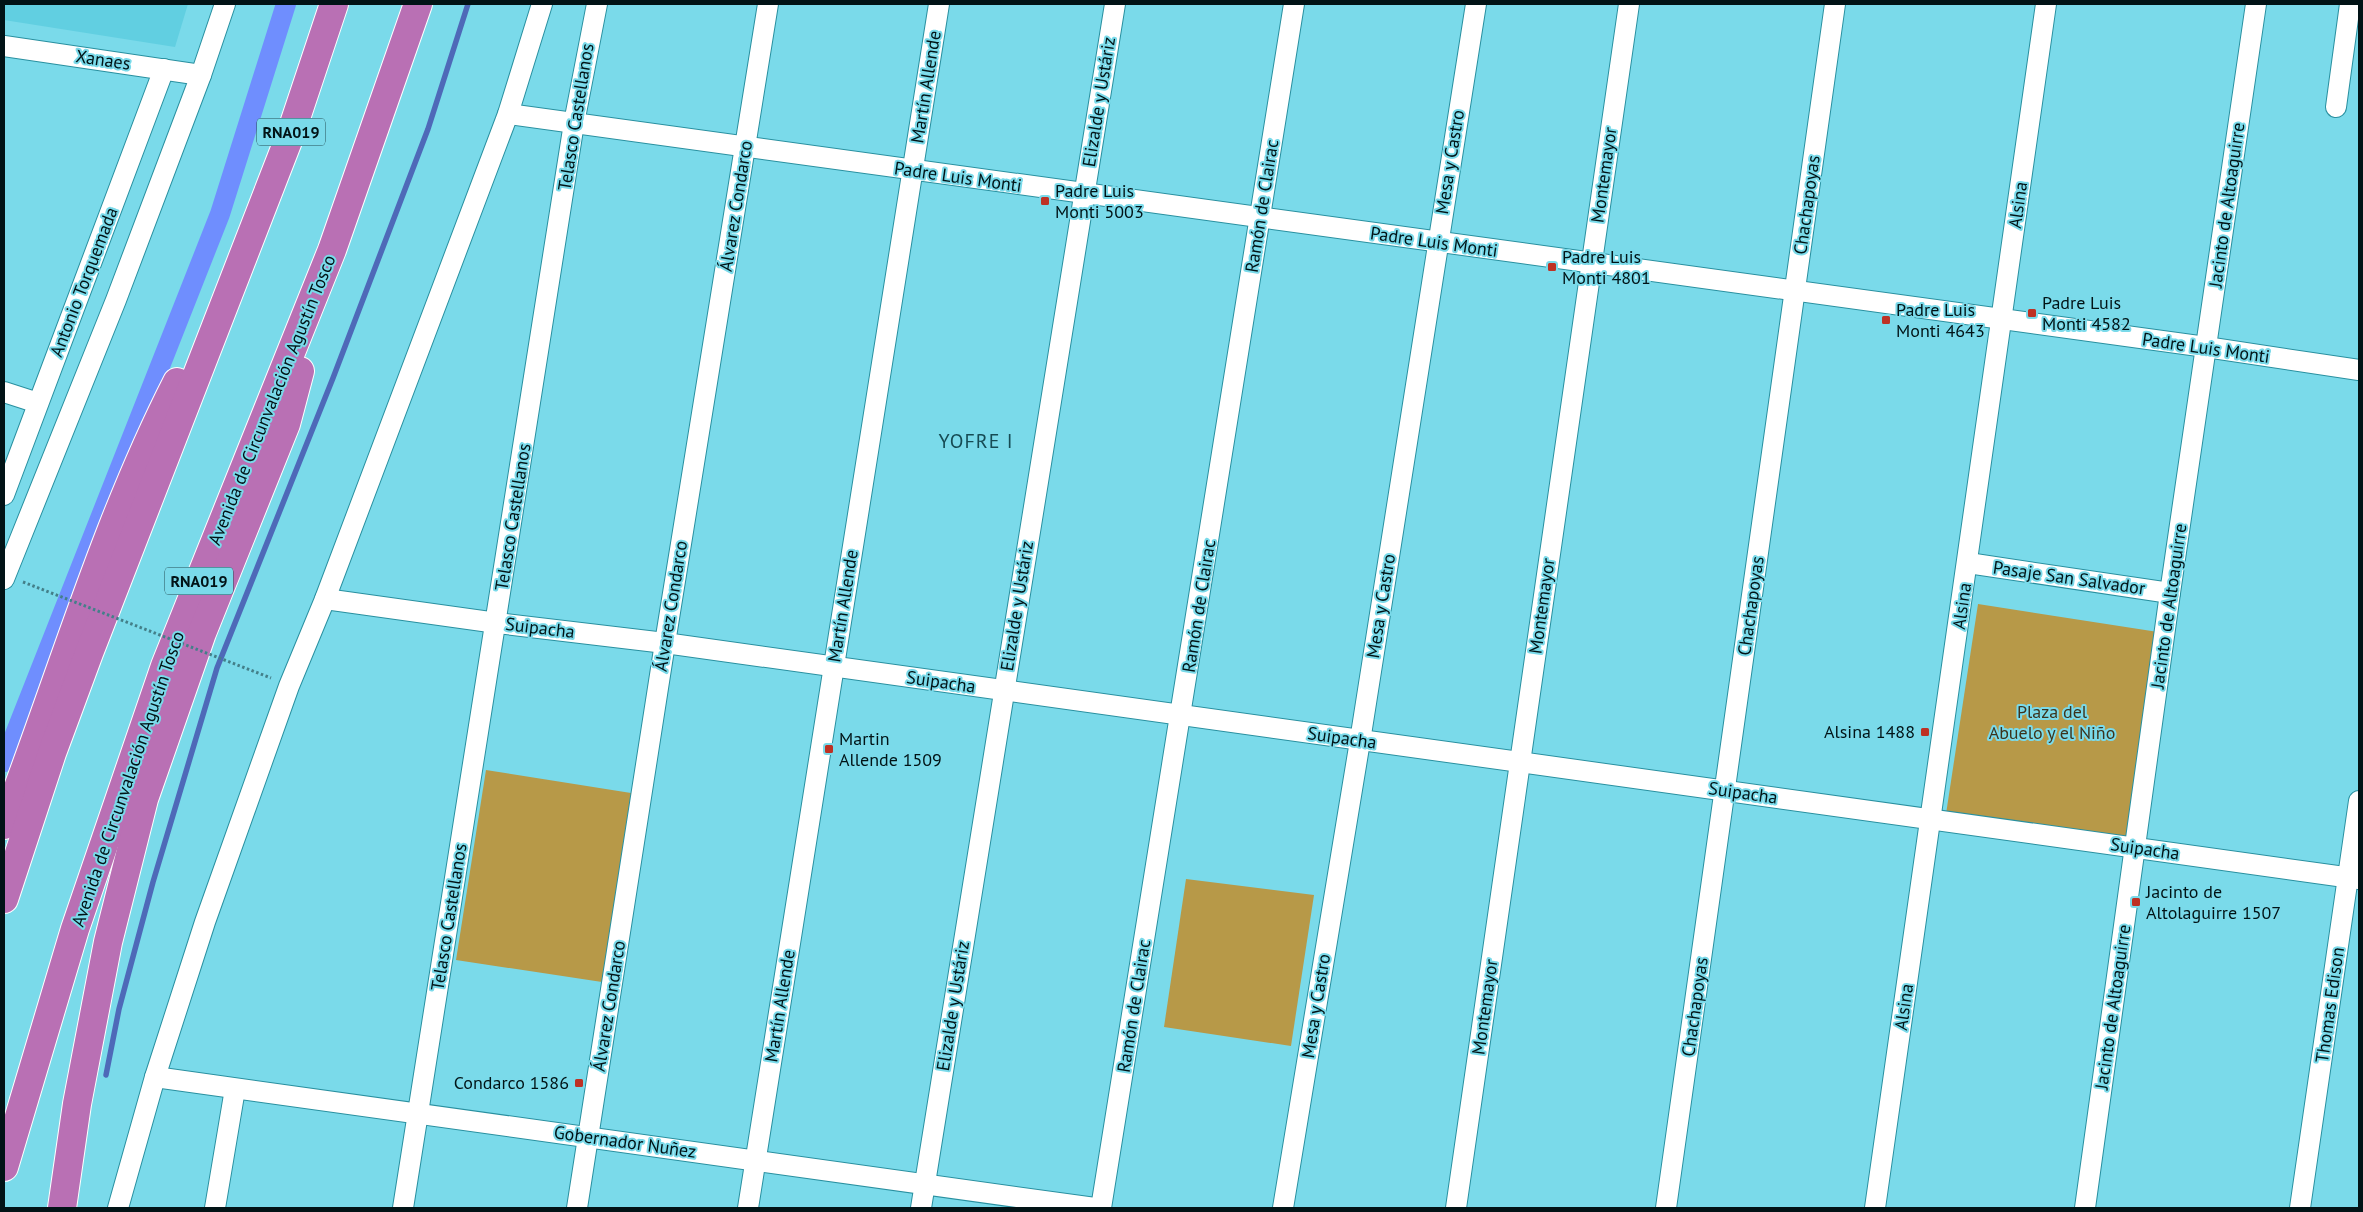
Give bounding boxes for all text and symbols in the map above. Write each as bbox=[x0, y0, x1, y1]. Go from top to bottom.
street label: Martín Allende bbox=[905, 29, 946, 145]
street label: Elizalde y Ustáriz bbox=[1077, 35, 1120, 169]
street label: Telasco Castellanos bbox=[553, 42, 599, 192]
street label: Xanaes bbox=[74, 44, 132, 75]
street label: Mesa y Castro bbox=[1430, 108, 1469, 216]
road number: RNA019 bbox=[257, 118, 325, 146]
street label: Jacinto de Altoaguirre bbox=[2203, 121, 2249, 290]
street label: Montemayor bbox=[1585, 126, 1622, 224]
street label: Ramón de Clairac bbox=[1240, 138, 1283, 274]
street label: Álvarez Condarco bbox=[714, 139, 757, 273]
street label: Chachapoyas bbox=[1788, 154, 1825, 256]
street label: Padre Luis Monti bbox=[893, 156, 1023, 197]
place label: Padre Luis Monti 5003 bbox=[1055, 179, 1144, 223]
street label: Alsina bbox=[2003, 180, 2032, 230]
marker: Padre Luis Monti 5003 bbox=[1039, 195, 1051, 207]
street label: Antonio Torquemada bbox=[44, 204, 123, 360]
street label: Padre Luis Monti bbox=[1369, 221, 1499, 262]
place label: Padre Luis Monti 4801 bbox=[1562, 245, 1651, 289]
street label: Avenida de Circunvalación Agustín Tosco bbox=[203, 251, 340, 548]
marker: Padre Luis Monti 4801 bbox=[1546, 261, 1558, 273]
place label: Padre Luis Monti 4582 bbox=[2042, 291, 2131, 335]
place label: Padre Luis Monti 4643 bbox=[1896, 298, 1985, 342]
marker: Padre Luis Monti 4582 bbox=[2026, 307, 2038, 319]
marker: Padre Luis Monti 4643 bbox=[1880, 314, 1892, 326]
street label: Padre Luis Monti bbox=[2141, 327, 2271, 368]
district label: YOFRE I bbox=[938, 428, 1014, 454]
street label: Telasco Castellanos bbox=[490, 442, 536, 592]
street label: Jacinto de Altoaguirre bbox=[2145, 522, 2191, 691]
street label: Ramón de Clairac bbox=[1177, 538, 1220, 674]
street label: Álvarez Condarco bbox=[649, 539, 692, 673]
street label: Elizalde y Ustáriz bbox=[995, 539, 1038, 673]
street label: Martín Allende bbox=[822, 548, 863, 664]
street label: Mesa y Castro bbox=[1361, 552, 1400, 660]
street label: Chachapoyas bbox=[1732, 555, 1769, 657]
street label: Pasaje San Salvador bbox=[1991, 555, 2147, 600]
street label: Montemayor bbox=[1523, 557, 1560, 655]
road number: RNA019 bbox=[165, 568, 233, 594]
street label: Alsina bbox=[1947, 581, 1976, 631]
street label: Suipacha bbox=[504, 612, 576, 643]
street label: Avenida de Circunvalación Agustín Tosco bbox=[66, 628, 189, 930]
street label: Suipacha bbox=[905, 665, 977, 698]
park label: Plaza del Abuelo y el Niño bbox=[1989, 700, 2115, 744]
place label: Alsina 1488 bbox=[1824, 720, 1915, 743]
street label: Suipacha bbox=[1306, 721, 1378, 754]
marker: Alsina 1488 bbox=[1919, 726, 1931, 738]
place label: Martin Allende 1509 bbox=[839, 727, 942, 771]
marker: Martin Allende 1509 bbox=[823, 743, 835, 755]
street label: Suipacha bbox=[1707, 776, 1779, 809]
street label: Suipacha bbox=[2109, 832, 2181, 865]
street label: Telasco Castellanos bbox=[426, 842, 472, 992]
place label: Jacinto de Altolaguirre 1507 bbox=[2145, 880, 2281, 924]
marker: Jacinto de Altolaguirre 1507 bbox=[2130, 896, 2142, 908]
street label: Jacinto de Altoaguirre bbox=[2089, 923, 2135, 1092]
street label: Ramón de Clairac bbox=[1112, 938, 1155, 1074]
street label: Álvarez Condarco bbox=[587, 939, 630, 1073]
street label: Elizalde y Ustáriz bbox=[931, 939, 974, 1073]
street label: Thomas Edison bbox=[2310, 946, 2349, 1064]
street label: Martín Allende bbox=[759, 948, 800, 1064]
street label: Mesa y Castro bbox=[1296, 952, 1335, 1060]
street label: Chachapoyas bbox=[1676, 956, 1713, 1058]
street label: Montemayor bbox=[1466, 958, 1503, 1056]
street label: Alsina bbox=[1889, 982, 1918, 1032]
place label: Condarco 1586 bbox=[454, 1071, 569, 1094]
marker: Condarco 1586 bbox=[573, 1077, 585, 1089]
street label: Gobernador Nuñez bbox=[552, 1120, 698, 1163]

